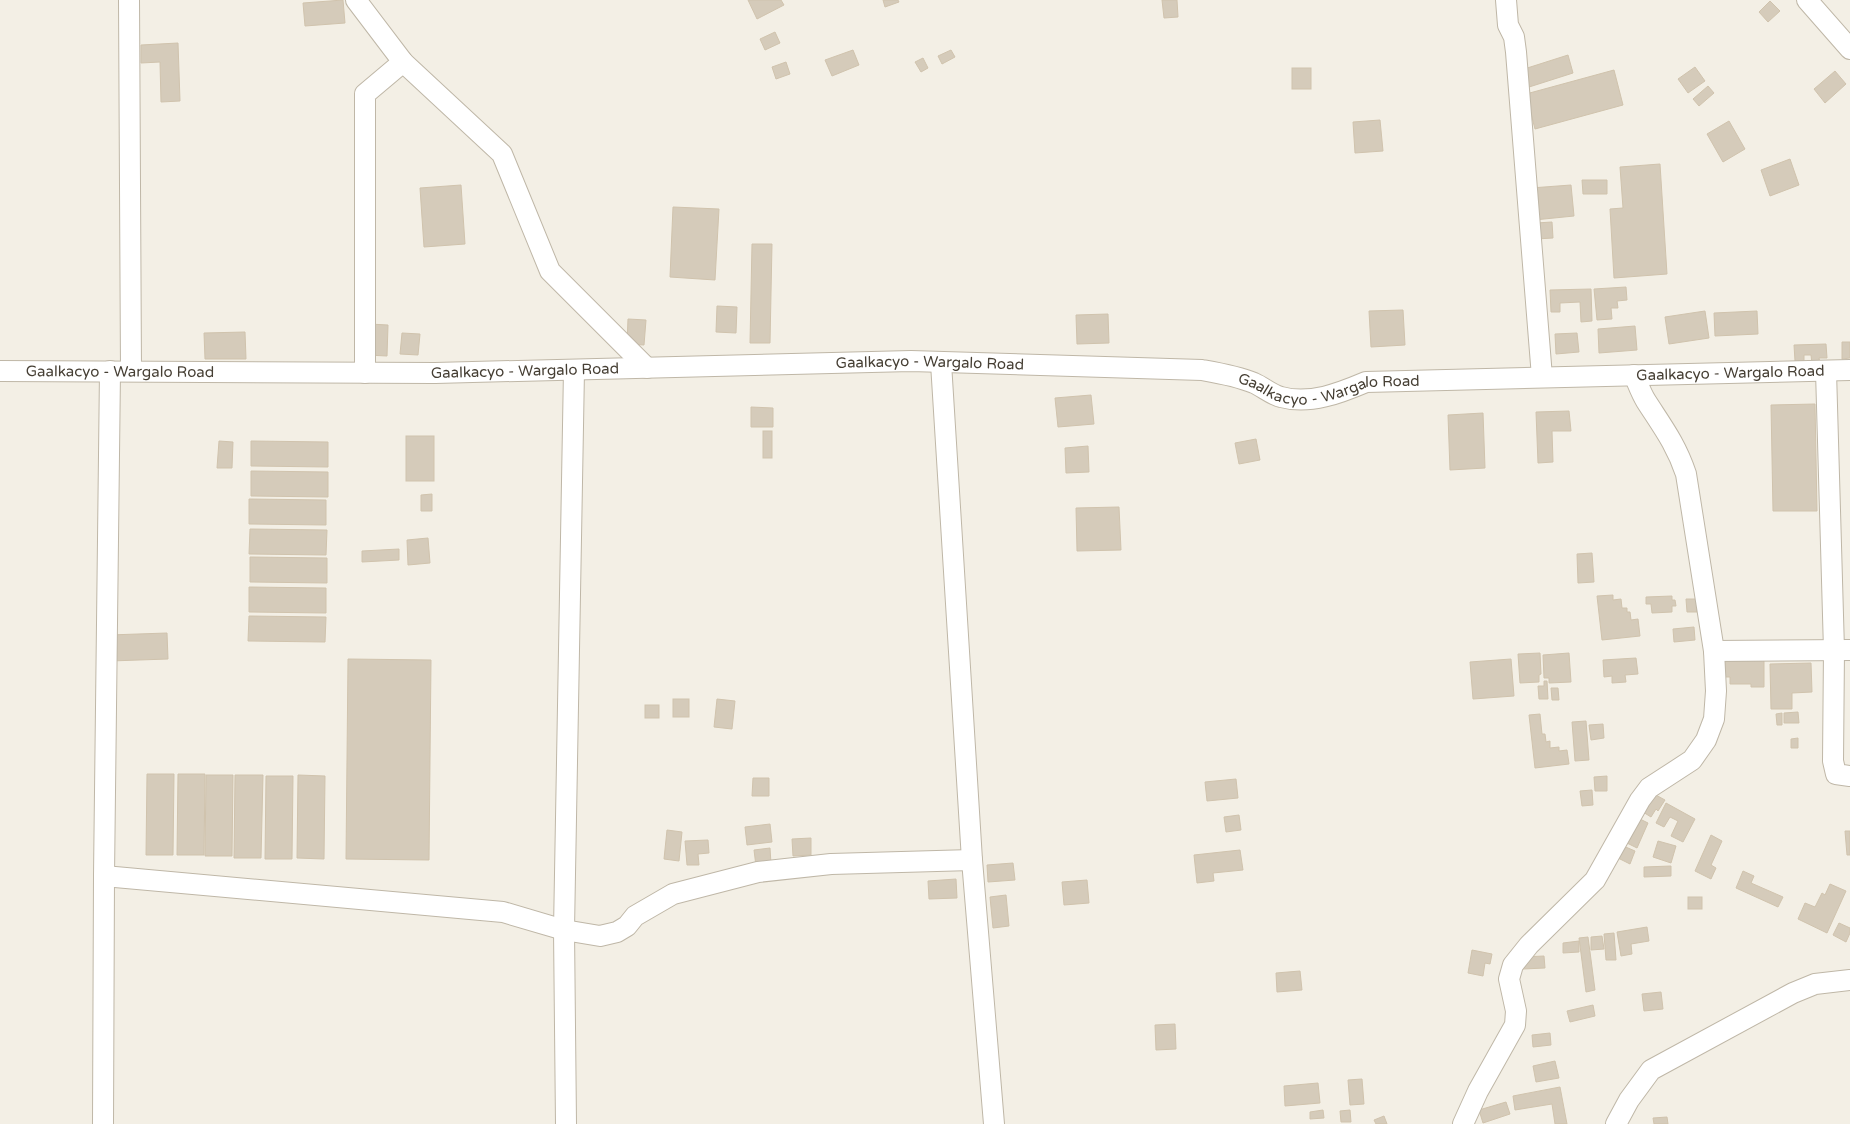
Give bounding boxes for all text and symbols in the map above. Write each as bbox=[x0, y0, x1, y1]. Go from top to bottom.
street label: Gaalkacyo - Wargalo Road bbox=[835, 352, 1024, 373]
street label: Gaalkacyo - Wargalo Road bbox=[431, 359, 619, 382]
street label: Gaalkacyo - Wargalo Road bbox=[26, 362, 214, 381]
street label: Gaalkacyo - Wargalo Road bbox=[1636, 362, 1825, 384]
street label: Gaalkacyo - Wargalo Road bbox=[1236, 369, 1420, 409]

